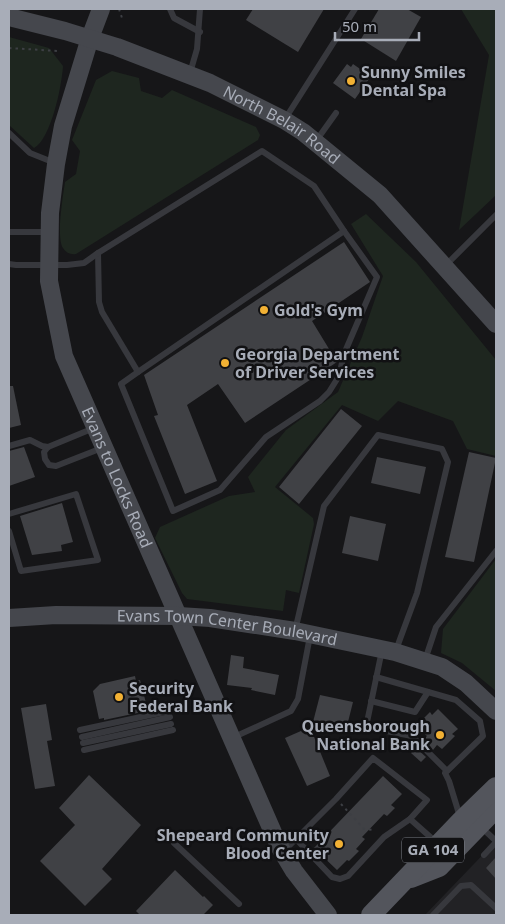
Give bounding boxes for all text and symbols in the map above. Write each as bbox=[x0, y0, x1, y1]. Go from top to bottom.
scale bar bbox=[335, 10, 419, 42]
text: 50 m bbox=[342, 16, 377, 36]
place label: Sunny Smiles Dental Spa bbox=[361, 61, 466, 101]
marker: Sunny Smiles Dental Spa bbox=[345, 75, 357, 87]
street label: North Belair Road bbox=[219, 80, 345, 169]
place label: Gold's Gym bbox=[274, 299, 363, 321]
marker: Gold's Gym bbox=[258, 304, 270, 316]
place label: Georgia Department of Driver Services bbox=[235, 343, 399, 383]
marker: Georgia Department of Driver Services bbox=[219, 357, 231, 369]
street label: Evans to Locks Road bbox=[77, 403, 158, 551]
street label: Evans Town Center Boulevard bbox=[117, 604, 339, 651]
place label: Security Federal Bank bbox=[129, 677, 233, 717]
marker: Security Federal Bank bbox=[113, 691, 125, 703]
place label: Queensborough National Bank bbox=[302, 715, 430, 755]
marker: Queensborough National Bank bbox=[434, 729, 446, 741]
place label: Shepeard Community Blood Center bbox=[157, 824, 330, 864]
marker: Shepeard Community Blood Center bbox=[333, 838, 345, 850]
road number: GA 104 bbox=[402, 838, 464, 862]

